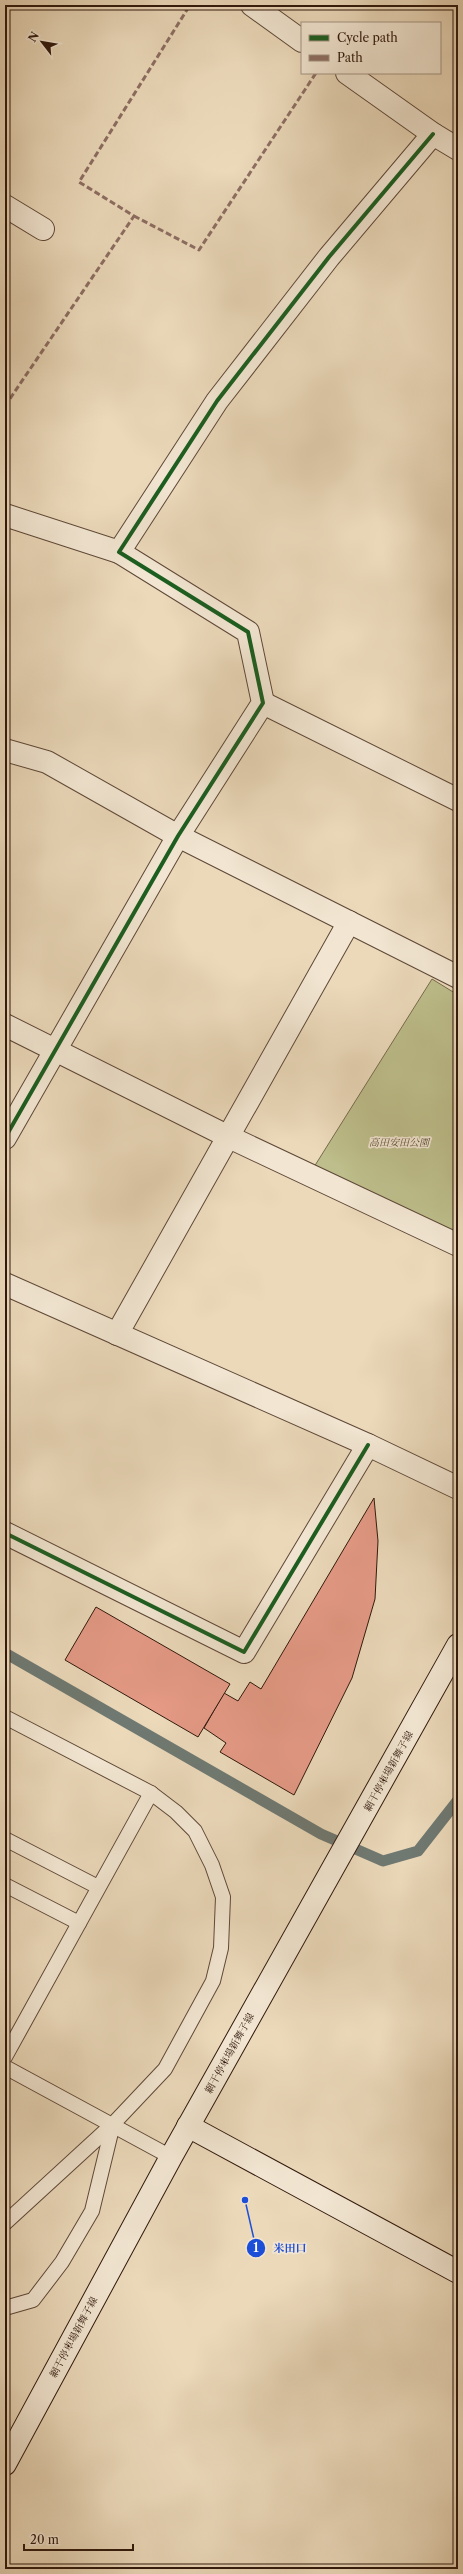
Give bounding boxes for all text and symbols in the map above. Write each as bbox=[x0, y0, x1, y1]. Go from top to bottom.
north arrow bbox=[22, 22, 62, 62]
legend bbox=[301, 22, 441, 74]
text: N bbox=[25, 29, 42, 45]
text: Cycle path bbox=[337, 30, 398, 45]
text: Path bbox=[337, 50, 363, 65]
park label: 高田安田公園 bbox=[369, 1136, 431, 1149]
street label: 網干停車場新舞子線 bbox=[361, 1729, 416, 1814]
street label: 網干停車場新舞子線 bbox=[202, 2011, 257, 2096]
callout: 米田口 bbox=[246, 2237, 315, 2260]
text: 1 bbox=[253, 2240, 259, 2255]
text: 米田口 bbox=[274, 2241, 307, 2255]
street label: 網干停車場新舞子線 bbox=[47, 2294, 100, 2380]
scale bar bbox=[24, 2526, 133, 2552]
text: 20 m bbox=[30, 2532, 59, 2547]

